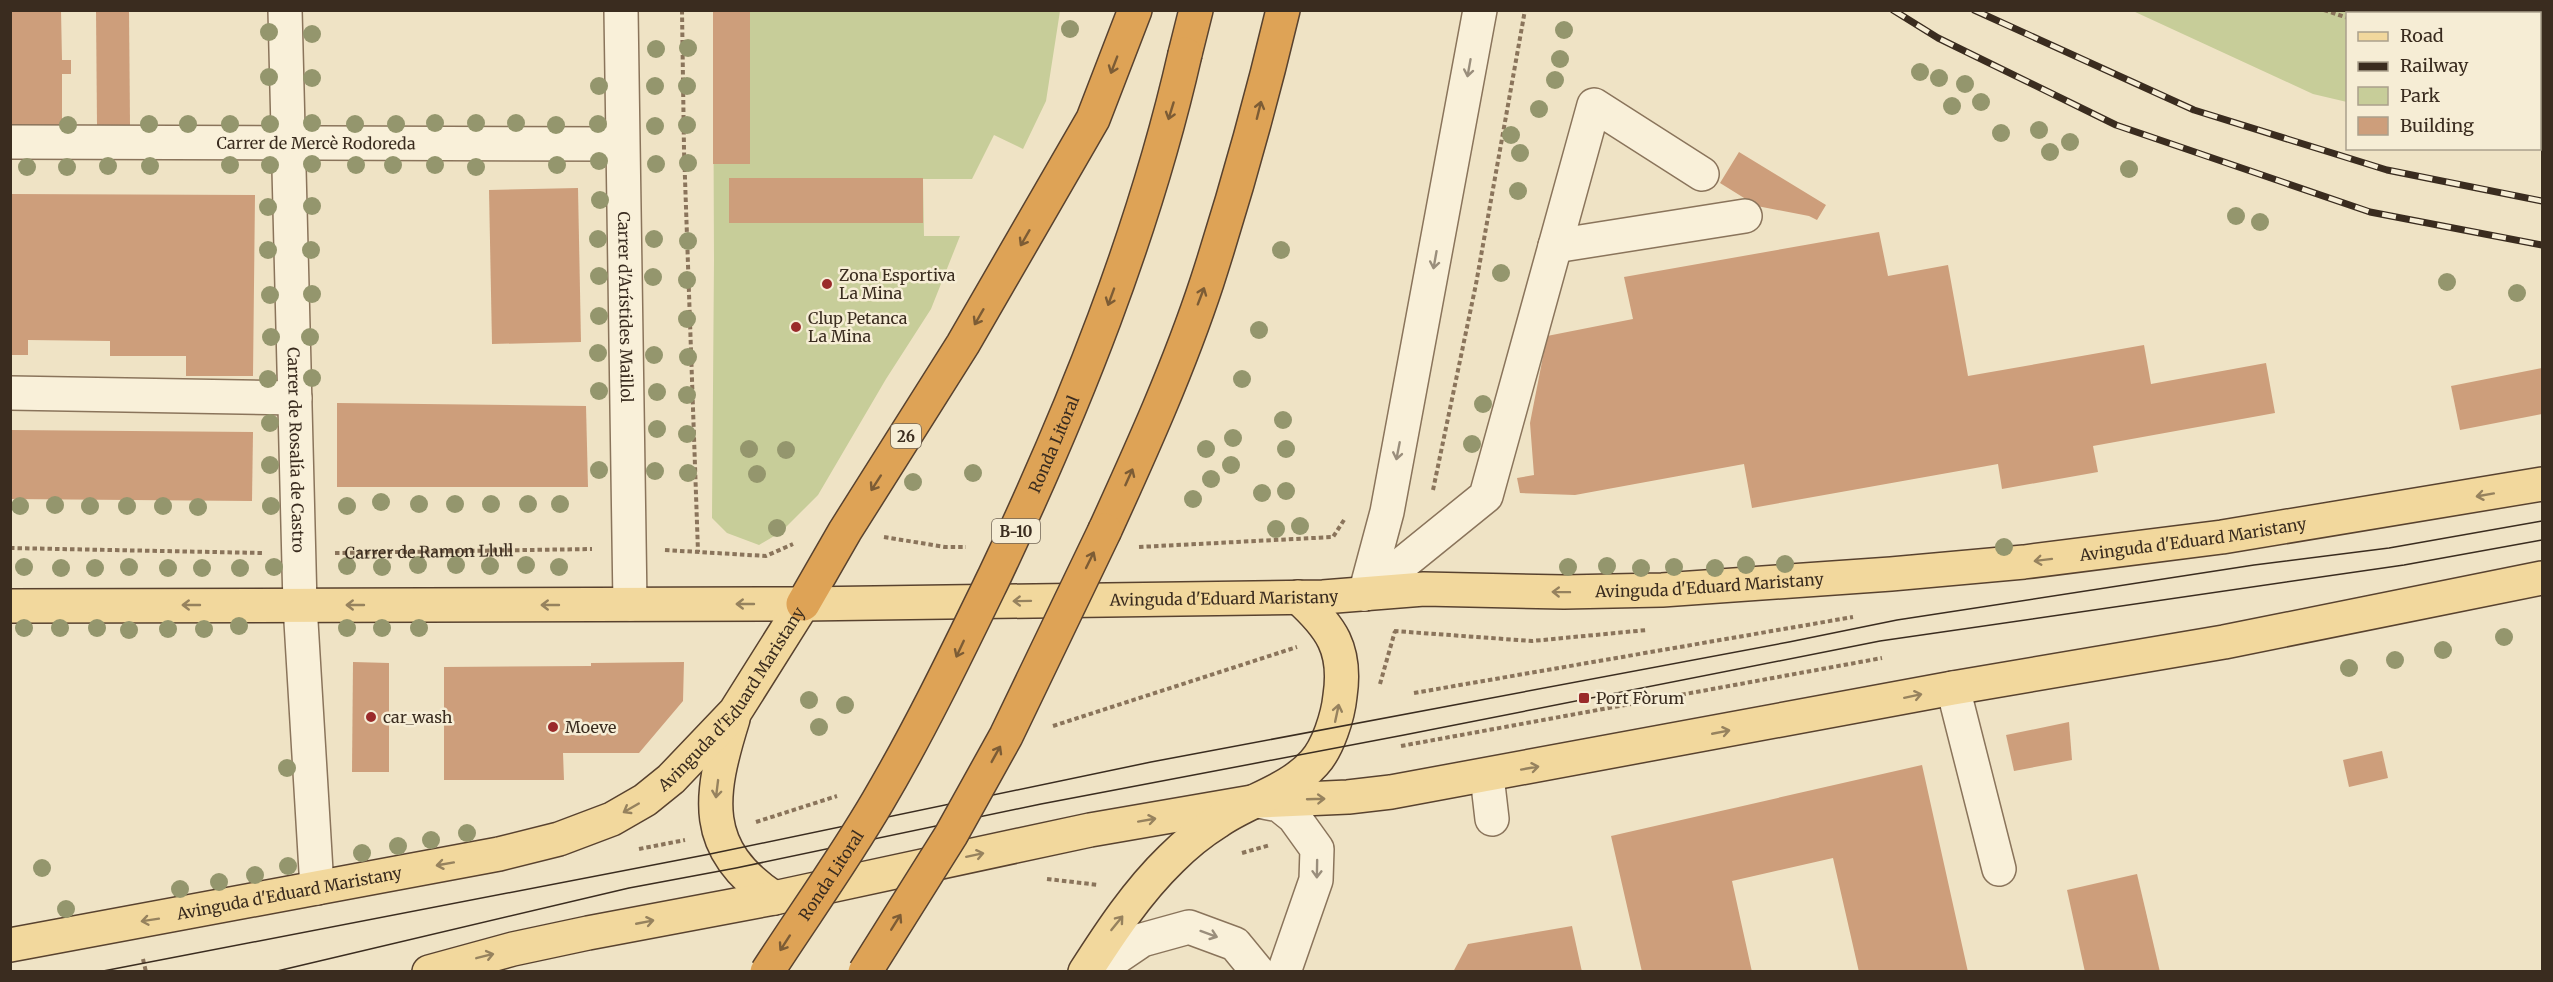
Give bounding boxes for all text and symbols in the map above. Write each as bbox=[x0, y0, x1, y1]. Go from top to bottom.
legend bbox=[2346, 12, 2541, 150]
text: Road bbox=[2400, 24, 2444, 47]
text: Railway bbox=[2400, 54, 2469, 77]
one-way arrow bbox=[1108, 55, 1119, 74]
one-way arrow bbox=[1463, 58, 1474, 77]
text: Park bbox=[2400, 84, 2441, 107]
one-way arrow bbox=[1165, 101, 1176, 120]
one-way arrow bbox=[1254, 101, 1265, 120]
text: Building bbox=[2400, 114, 2474, 137]
street label: Carrer de Mercè Rodoreda bbox=[216, 133, 416, 153]
street label: Carrer d'Arístides Maillol bbox=[614, 211, 637, 403]
one-way arrow bbox=[1018, 229, 1030, 246]
one-way arrow bbox=[1429, 250, 1440, 269]
place label: Zona Esportiva La Mina bbox=[839, 265, 956, 303]
marker: Zona Esportiva La Mina bbox=[820, 277, 834, 291]
one-way arrow bbox=[1105, 287, 1116, 306]
one-way arrow bbox=[1197, 287, 1208, 306]
place label: Clup Petanca La Mina bbox=[808, 308, 908, 346]
one-way arrow bbox=[972, 308, 984, 325]
marker: Clup Petanca La Mina bbox=[789, 320, 803, 334]
street label: Carrer de Rosalía de Castro bbox=[284, 347, 309, 553]
street label: Ronda Litoral bbox=[1024, 392, 1083, 496]
road number: 26 bbox=[891, 424, 921, 448]
one-way arrow bbox=[1392, 441, 1403, 461]
one-way arrow bbox=[1124, 468, 1135, 487]
one-way arrow bbox=[869, 474, 881, 491]
one-way arrow bbox=[2476, 489, 2495, 500]
street label: Avinguda d'Eduard Maristany bbox=[2077, 513, 2308, 565]
road number: B-10 bbox=[992, 519, 1040, 543]
street label: Carrer de Ramon Llull bbox=[345, 540, 513, 563]
one-way arrow bbox=[1085, 552, 1097, 570]
one-way arrow bbox=[2034, 554, 2053, 565]
street label: Avinguda d'Eduard Maristany bbox=[1594, 569, 1825, 601]
street label: Avinguda d'Eduard Maristany bbox=[1108, 586, 1340, 610]
one-way arrow bbox=[1552, 586, 1572, 598]
one-way arrow bbox=[1013, 595, 1033, 607]
one-way arrow bbox=[735, 598, 755, 610]
one-way arrow bbox=[182, 599, 202, 611]
one-way arrow bbox=[345, 599, 365, 611]
one-way arrow bbox=[540, 599, 560, 611]
street label: Avinguda d'Eduard Maristany bbox=[653, 603, 809, 796]
one-way arrow bbox=[953, 640, 965, 658]
place label: Port Fòrum bbox=[1596, 688, 1684, 708]
one-way arrow bbox=[1903, 690, 1922, 701]
marker: Port Fòrum bbox=[1577, 691, 1591, 705]
one-way arrow bbox=[1332, 704, 1344, 723]
place label: car_wash bbox=[383, 707, 453, 727]
marker: car_wash bbox=[364, 710, 378, 724]
place label: Moeve bbox=[565, 717, 616, 737]
marker: Moeve bbox=[546, 720, 560, 734]
one-way arrow bbox=[1711, 727, 1731, 738]
one-way arrow bbox=[991, 746, 1002, 764]
one-way arrow bbox=[1519, 762, 1539, 773]
one-way arrow bbox=[711, 779, 722, 798]
one-way arrow bbox=[1306, 793, 1326, 804]
one-way arrow bbox=[623, 802, 640, 814]
one-way arrow bbox=[1137, 814, 1157, 825]
street label: Ronda Litoral bbox=[794, 826, 868, 924]
one-way arrow bbox=[965, 848, 984, 860]
one-way arrow bbox=[436, 859, 455, 870]
one-way arrow bbox=[1311, 859, 1322, 879]
street label: Avinguda d'Eduard Maristany bbox=[174, 862, 404, 924]
one-way arrow bbox=[891, 914, 903, 931]
one-way arrow bbox=[141, 915, 161, 926]
one-way arrow bbox=[1111, 915, 1124, 931]
one-way arrow bbox=[635, 916, 655, 927]
one-way arrow bbox=[1199, 929, 1218, 940]
one-way arrow bbox=[779, 934, 791, 951]
one-way arrow bbox=[475, 950, 494, 962]

